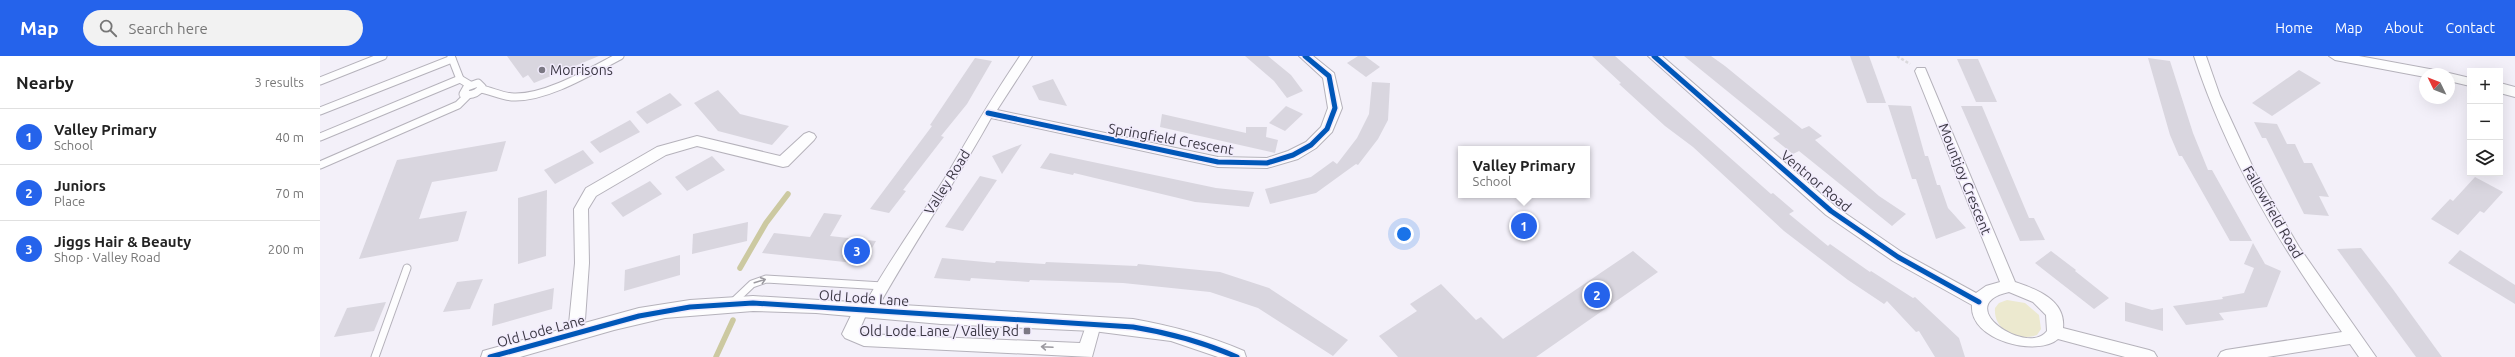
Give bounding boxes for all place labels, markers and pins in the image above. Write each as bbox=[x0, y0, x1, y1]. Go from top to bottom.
place label: Morrisons bbox=[550, 62, 613, 78]
marker: Morrisons bbox=[537, 65, 547, 75]
pin: 1 bbox=[1511, 211, 1537, 241]
pin: 3 bbox=[844, 236, 870, 266]
pin: 2 bbox=[1584, 280, 1610, 310]
place label: Old Lode Lane / Valley Rd bbox=[859, 323, 1019, 339]
marker: Old Lode Lane / Valley Rd bbox=[1022, 326, 1032, 336]

